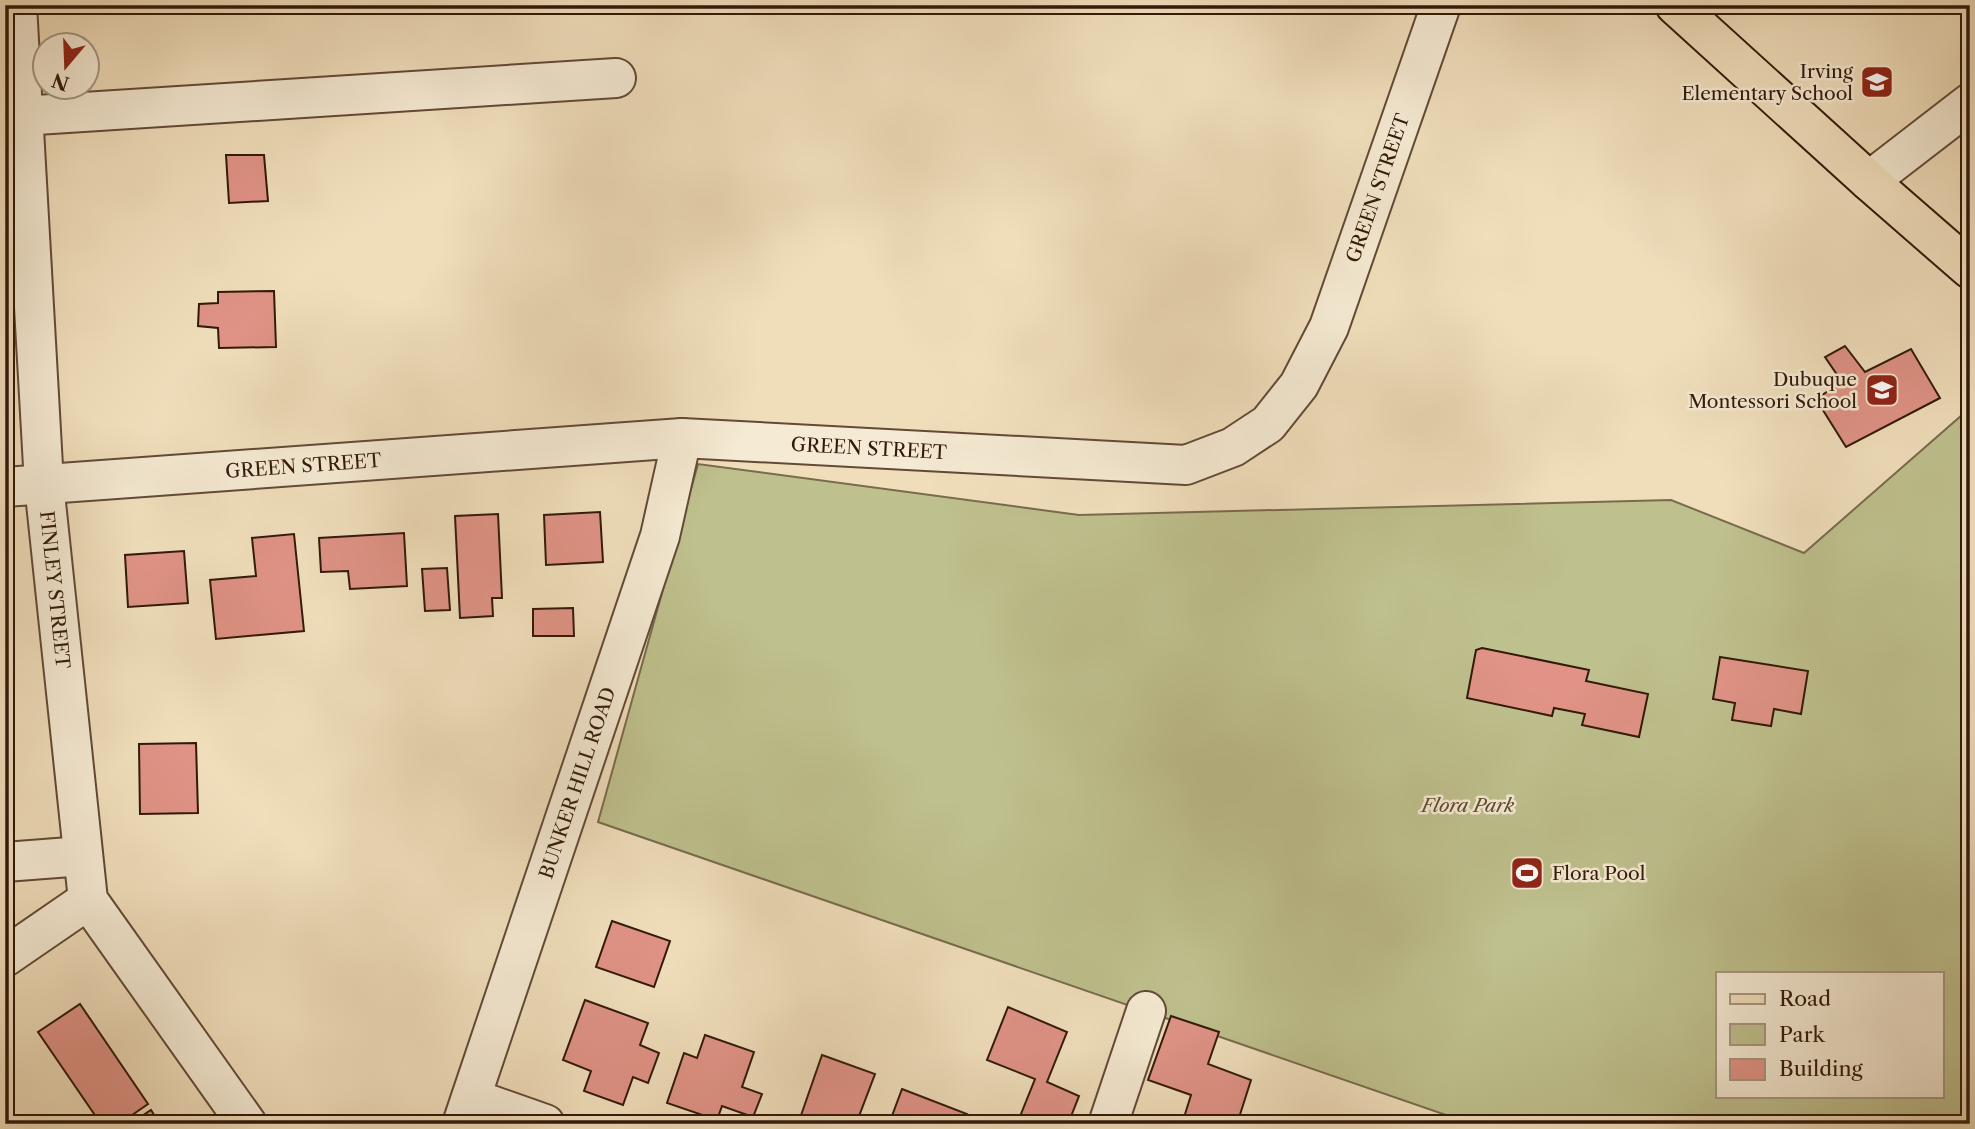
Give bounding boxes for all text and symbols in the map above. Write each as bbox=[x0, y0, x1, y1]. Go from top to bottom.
north arrow bbox=[32, 32, 102, 102]
place label: Irving Elementary School bbox=[1681, 60, 1854, 105]
school or university icon: Irving Elementary School bbox=[1858, 63, 1896, 101]
text: N bbox=[49, 68, 72, 95]
street label: GREEN STREET bbox=[1341, 110, 1415, 266]
place label: Dubuque Montessori School bbox=[1688, 368, 1857, 413]
school or university icon: Dubuque Montessori School bbox=[1863, 371, 1901, 409]
street label: GREEN STREET bbox=[790, 433, 948, 464]
street label: GREEN STREET bbox=[225, 449, 383, 483]
street label: FINLEY STREET bbox=[35, 510, 75, 670]
street label: BUNKER HILL ROAD bbox=[534, 684, 620, 882]
park label: Flora Park bbox=[1420, 794, 1515, 817]
sports icon: Flora Pool bbox=[1508, 854, 1546, 892]
place label: Flora Pool bbox=[1552, 862, 1646, 885]
legend bbox=[1716, 972, 1944, 1098]
text: Road bbox=[1779, 986, 1831, 1011]
text: Park bbox=[1779, 1022, 1825, 1047]
text: Building bbox=[1779, 1056, 1864, 1081]

